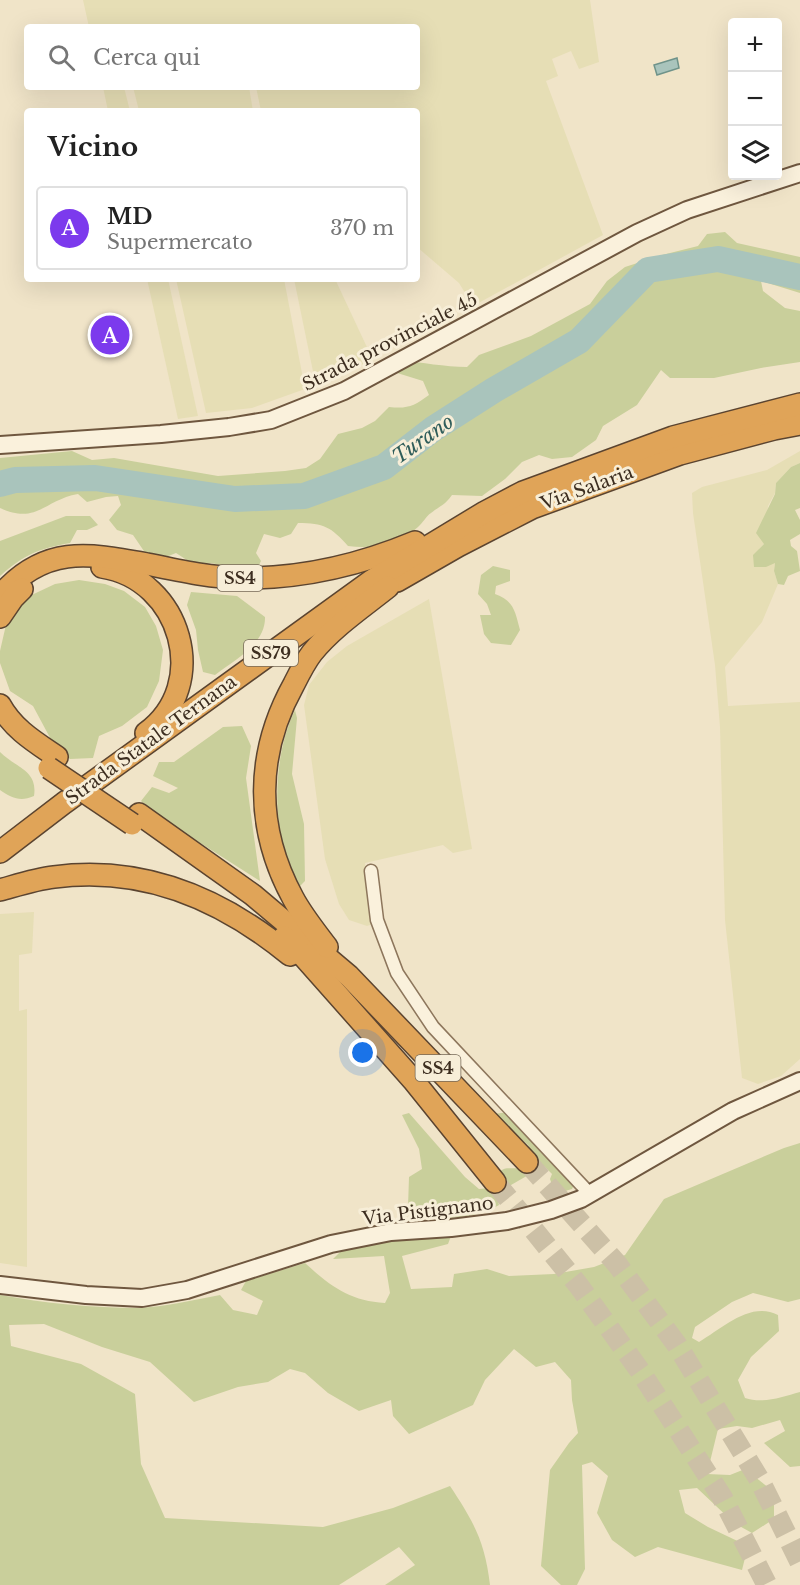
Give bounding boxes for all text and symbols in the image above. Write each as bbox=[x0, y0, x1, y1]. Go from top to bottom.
map controls bbox=[728, 18, 782, 180]
button: + bbox=[728, 18, 782, 72]
search box bbox=[24, 24, 420, 90]
icon: search bbox=[45, 41, 78, 74]
text: Cerca qui bbox=[93, 44, 200, 71]
button: − bbox=[728, 72, 782, 126]
button: layers bbox=[728, 126, 782, 180]
text: Vicino bbox=[48, 131, 138, 163]
text: MD bbox=[107, 203, 152, 230]
text: A bbox=[61, 216, 78, 240]
text: 370 m bbox=[330, 216, 394, 240]
text: Supermercato bbox=[107, 230, 253, 254]
street label: Strada provinciale 45 bbox=[299, 288, 481, 396]
pin: A bbox=[90, 312, 130, 358]
water label: Turano bbox=[388, 409, 458, 469]
street label: Via Salaria bbox=[537, 461, 636, 515]
road number: SS4 bbox=[218, 565, 262, 591]
road number: SS79 bbox=[244, 640, 298, 666]
street label: Strada Statale Ternana bbox=[61, 671, 241, 809]
your location bbox=[348, 1038, 377, 1067]
road number: SS4 bbox=[416, 1055, 460, 1081]
street label: Via Pistignano bbox=[360, 1192, 495, 1230]

